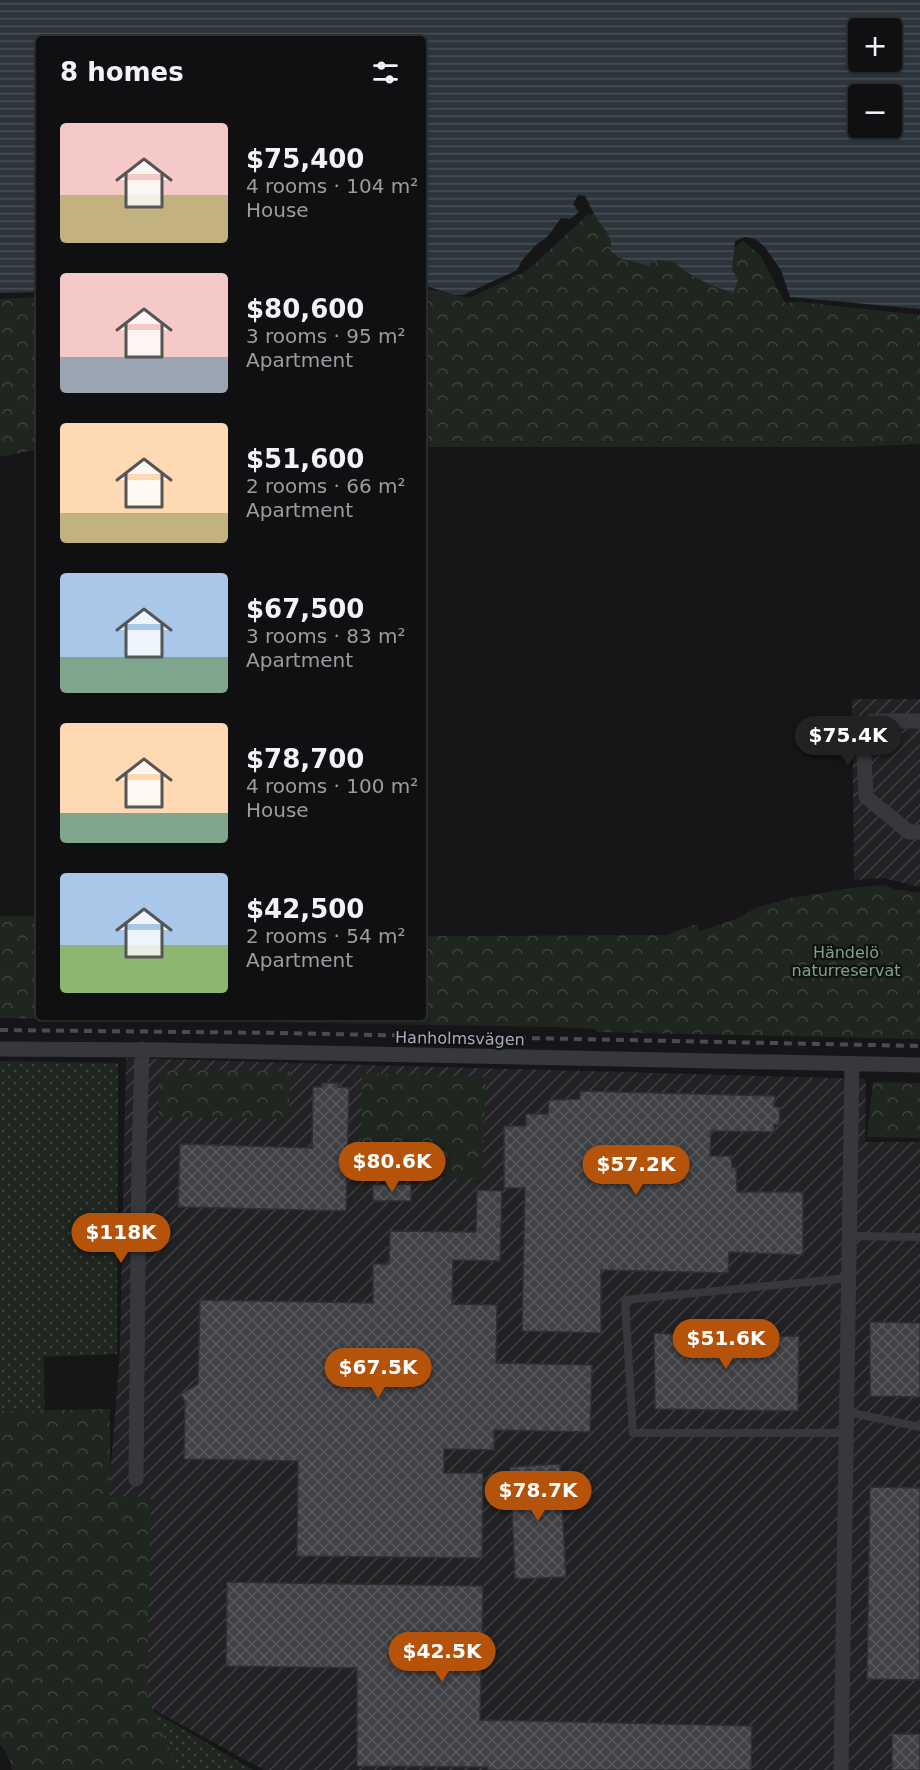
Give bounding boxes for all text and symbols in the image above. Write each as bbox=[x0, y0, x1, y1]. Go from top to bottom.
map controls bbox=[848, 18, 902, 138]
button: + bbox=[848, 18, 902, 72]
icon: filters bbox=[369, 56, 402, 89]
text: 8 homes bbox=[60, 57, 184, 87]
button: − bbox=[848, 84, 902, 138]
text: $75,400 bbox=[246, 144, 364, 174]
icon: home bbox=[108, 147, 180, 219]
text: 4 rooms · 104 m² bbox=[246, 174, 418, 198]
text: House bbox=[246, 198, 309, 222]
text: $80,600 bbox=[246, 294, 364, 324]
icon: home bbox=[108, 297, 180, 369]
text: 3 rooms · 95 m² bbox=[246, 324, 406, 348]
text: Apartment bbox=[246, 348, 353, 372]
text: $51,600 bbox=[246, 444, 364, 474]
icon: home bbox=[108, 447, 180, 519]
text: 2 rooms · 66 m² bbox=[246, 474, 406, 498]
text: Apartment bbox=[246, 498, 353, 522]
text: $67,500 bbox=[246, 594, 364, 624]
icon: home bbox=[108, 597, 180, 669]
text: 3 rooms · 83 m² bbox=[246, 624, 406, 648]
text: Apartment bbox=[246, 648, 353, 672]
pin: $75.4K bbox=[799, 716, 897, 767]
text: $75.4K bbox=[809, 723, 887, 747]
text: $78,700 bbox=[246, 744, 364, 774]
icon: home bbox=[108, 747, 180, 819]
text: 4 rooms · 100 m² bbox=[246, 774, 418, 798]
text: House bbox=[246, 798, 309, 822]
text: $42,500 bbox=[246, 894, 364, 924]
icon: home bbox=[108, 897, 180, 969]
text: 2 rooms · 54 m² bbox=[246, 924, 406, 948]
park label: Händelö naturreservat bbox=[791, 943, 901, 980]
text: Apartment bbox=[246, 948, 353, 972]
street label: Hanholmsvägen bbox=[395, 1028, 525, 1049]
pin: $80.6K bbox=[343, 1142, 441, 1193]
pin: $57.2K bbox=[587, 1145, 685, 1196]
text: $80.6K bbox=[353, 1149, 431, 1173]
text: $57.2K bbox=[597, 1152, 675, 1176]
pin: $118K bbox=[79, 1213, 163, 1264]
text: $118K bbox=[85, 1220, 157, 1244]
pin: $51.6K bbox=[677, 1319, 775, 1370]
text: $51.6K bbox=[687, 1326, 765, 1350]
pin: $67.5K bbox=[329, 1348, 427, 1399]
text: $67.5K bbox=[339, 1355, 417, 1379]
pin: $78.7K bbox=[489, 1471, 587, 1522]
text: $78.7K bbox=[499, 1478, 577, 1502]
pin: $42.5K bbox=[393, 1632, 491, 1683]
text: $42.5K bbox=[403, 1639, 481, 1663]

